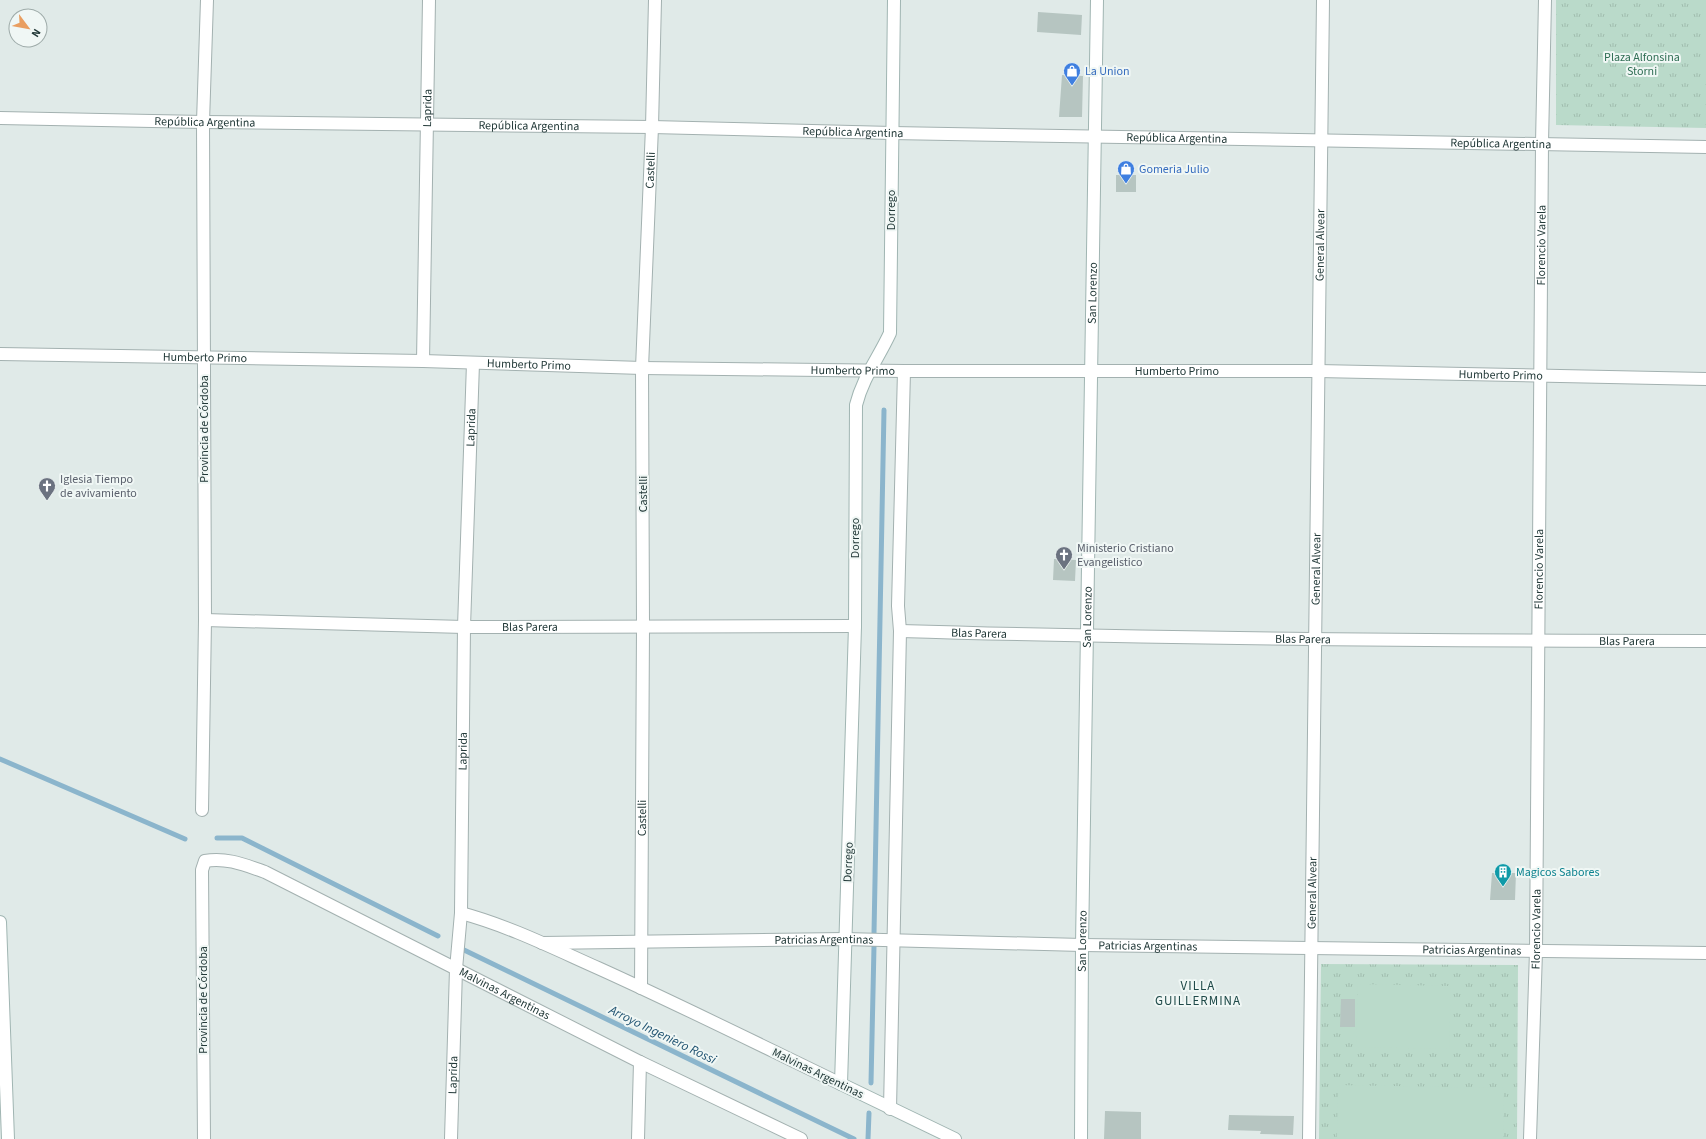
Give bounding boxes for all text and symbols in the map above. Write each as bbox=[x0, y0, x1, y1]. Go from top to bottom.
north arrow bbox=[8, 8, 48, 48]
text: N bbox=[28, 26, 44, 40]
park label: Plaza Alfonsina Storni bbox=[1604, 49, 1680, 80]
shop icon: La Union bbox=[1062, 61, 1082, 86]
place label: La Union bbox=[1085, 63, 1130, 80]
street label: Laprida bbox=[419, 89, 437, 127]
street label: República Argentina bbox=[154, 113, 256, 132]
street label: República Argentina bbox=[478, 117, 580, 135]
street label: República Argentina bbox=[802, 123, 904, 142]
street label: República Argentina bbox=[1126, 129, 1227, 148]
street label: República Argentina bbox=[1450, 135, 1551, 153]
street label: Castelli bbox=[641, 151, 660, 189]
shop icon: Gomeria Julio bbox=[1116, 159, 1136, 184]
place label: Gomeria Julio bbox=[1139, 161, 1209, 178]
street label: Dorrego bbox=[883, 190, 900, 230]
street label: Florencio Varela bbox=[1533, 205, 1551, 285]
street label: General Alvear bbox=[1312, 208, 1329, 281]
street label: San Lorenzo bbox=[1084, 262, 1102, 324]
street label: Humberto Primo bbox=[163, 349, 247, 367]
street label: Humberto Primo bbox=[486, 355, 571, 375]
street label: Humberto Primo bbox=[811, 362, 895, 380]
street label: Humberto Primo bbox=[1135, 363, 1219, 380]
street label: Humberto Primo bbox=[1458, 366, 1543, 385]
street label: Provincia de Córdoba bbox=[196, 375, 213, 483]
street label: Laprida bbox=[462, 408, 480, 447]
place label: Iglesia Tiempo de avivamiento bbox=[60, 471, 137, 502]
church icon: Iglesia Tiempo de avivamiento bbox=[37, 476, 57, 501]
street label: Castelli bbox=[635, 476, 652, 512]
street label: Dorrego bbox=[847, 518, 864, 558]
street label: Florencio Varela bbox=[1531, 529, 1548, 609]
street label: General Alvear bbox=[1308, 532, 1325, 605]
place label: Ministerio Cristiano Evangelistico bbox=[1077, 540, 1174, 571]
church icon: Ministerio Cristiano Evangelistico bbox=[1054, 545, 1074, 570]
street label: San Lorenzo bbox=[1079, 586, 1097, 648]
street label: Blas Parera bbox=[502, 619, 558, 636]
street label: Blas Parera bbox=[951, 624, 1007, 643]
street label: Blas Parera bbox=[1275, 631, 1331, 648]
street label: Blas Parera bbox=[1599, 633, 1655, 650]
street label: Laprida bbox=[454, 732, 472, 771]
street label: Castelli bbox=[634, 800, 651, 836]
street label: Dorrego bbox=[839, 842, 858, 882]
street label: General Alvear bbox=[1304, 856, 1321, 929]
building icon: Magicos Sabores bbox=[1493, 862, 1513, 887]
place label: Magicos Sabores bbox=[1516, 864, 1600, 881]
street label: Florencio Varela bbox=[1527, 889, 1545, 970]
street label: San Lorenzo bbox=[1074, 910, 1092, 972]
street label: Patricias Argentinas bbox=[774, 931, 874, 949]
street label: Patricias Argentinas bbox=[1098, 937, 1197, 955]
street label: Patricias Argentinas bbox=[1422, 941, 1521, 960]
street label: Provincia de Córdoba bbox=[195, 946, 212, 1054]
street label: Malvinas Argentinas bbox=[456, 964, 553, 1024]
district label: VILLA GUILLERMINA bbox=[1155, 977, 1241, 1010]
water label: Arroyo Ingeniero Rossi bbox=[605, 1001, 720, 1069]
street label: Malvinas Argentinas bbox=[769, 1044, 866, 1103]
street label: Laprida bbox=[444, 1056, 462, 1095]

